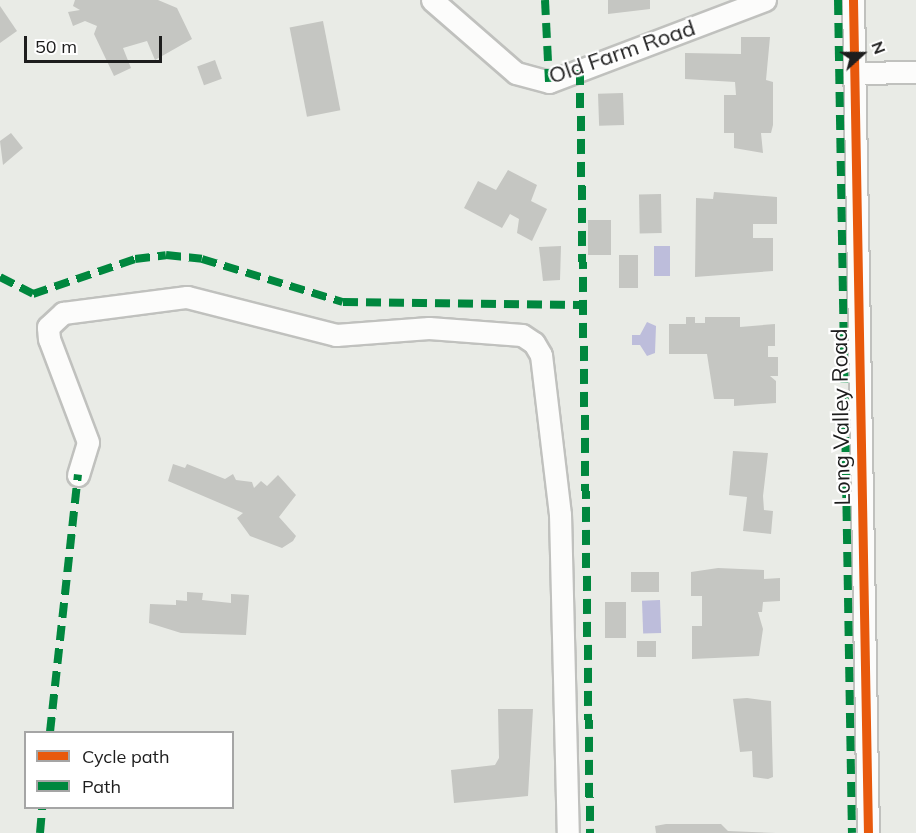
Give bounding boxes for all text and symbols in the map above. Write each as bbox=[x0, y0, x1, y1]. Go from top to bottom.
street label: Old Farm Road bbox=[545, 15, 699, 89]
scale bar bbox=[27, 24, 165, 62]
north arrow bbox=[832, 24, 892, 84]
text: 50 m bbox=[35, 35, 77, 58]
text: N bbox=[867, 38, 890, 57]
street label: Long Valley Road bbox=[826, 328, 856, 506]
legend bbox=[24, 731, 234, 809]
text: Cycle path bbox=[82, 745, 169, 768]
text: Path bbox=[82, 775, 121, 798]

